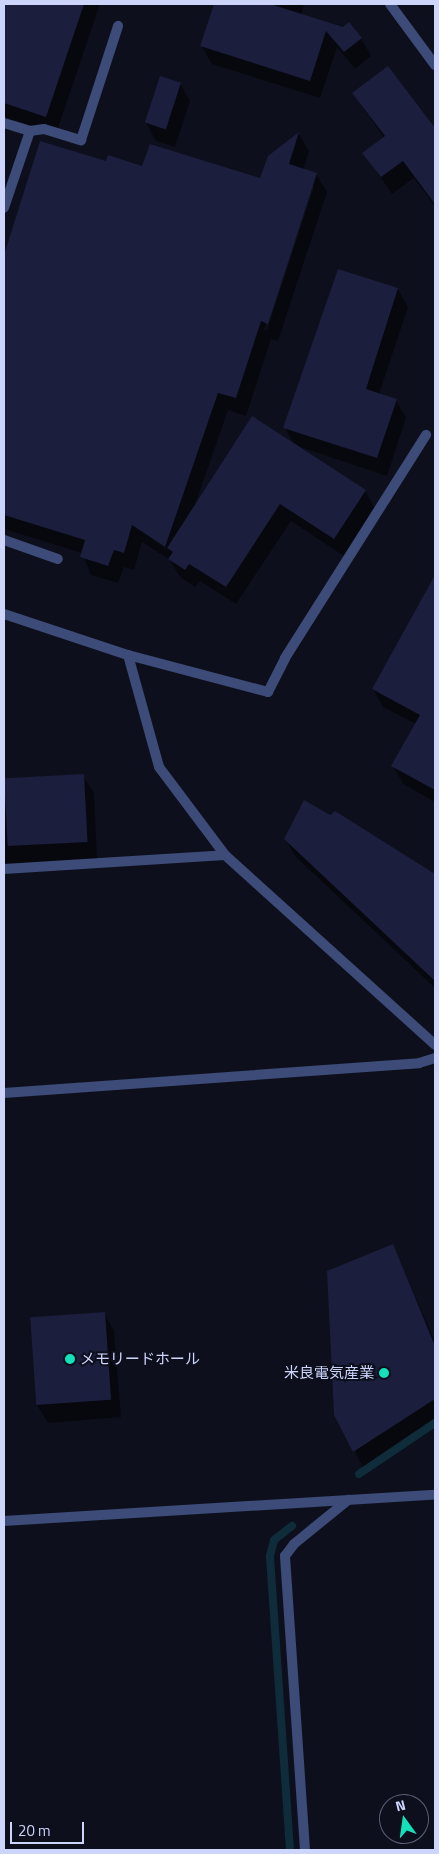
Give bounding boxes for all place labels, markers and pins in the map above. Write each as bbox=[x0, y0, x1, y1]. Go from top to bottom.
place label: メモリードホール bbox=[80, 1350, 200, 1368]
marker: メモリードホール bbox=[64, 1353, 76, 1365]
place label: 米良電気産業 bbox=[284, 1364, 374, 1382]
marker: 米良電気産業 bbox=[378, 1367, 390, 1379]

